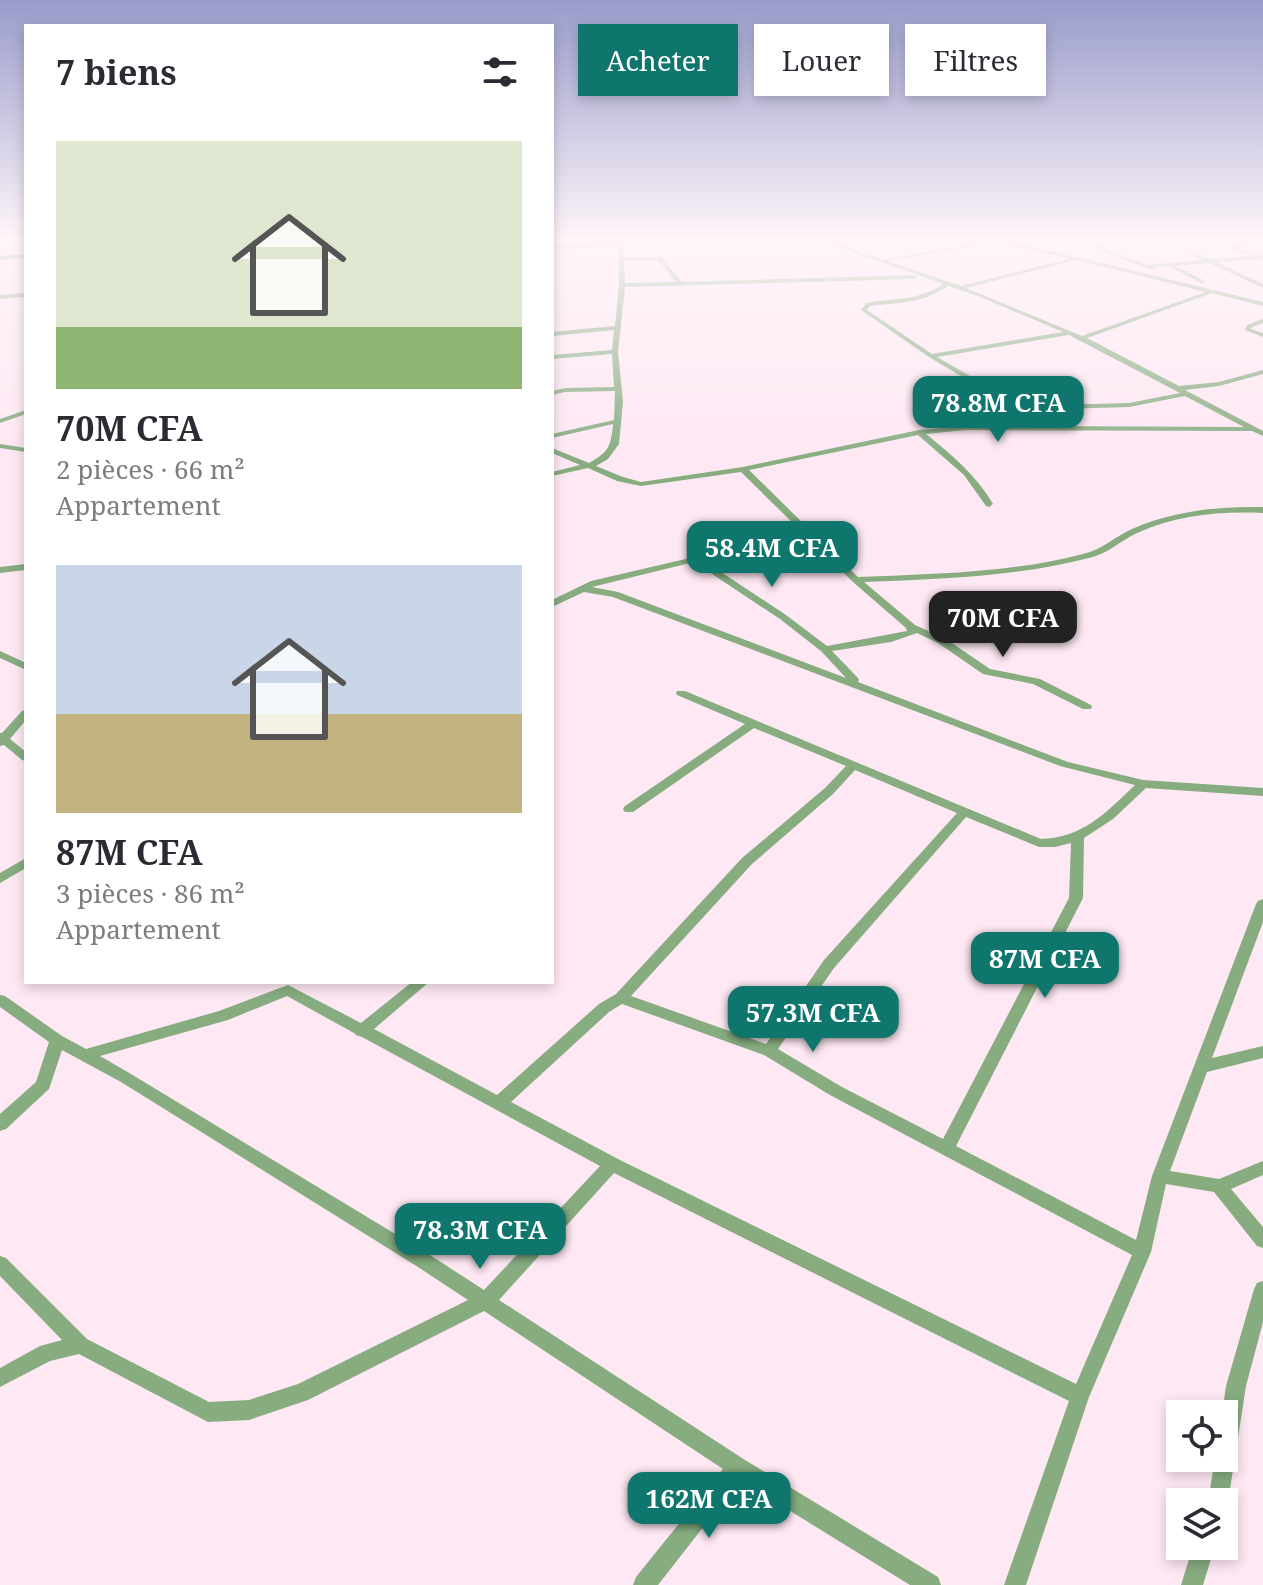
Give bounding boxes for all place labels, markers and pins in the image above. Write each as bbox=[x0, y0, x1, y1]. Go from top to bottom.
pin: 78.8M CFA bbox=[906, 376, 1090, 444]
pin: 58.4M CFA bbox=[680, 521, 864, 589]
pin: 70M CFA bbox=[929, 591, 1077, 659]
pin: 87M CFA bbox=[971, 932, 1119, 1000]
pin: 57.3M CFA bbox=[721, 986, 905, 1054]
pin: 78.3M CFA bbox=[388, 1203, 572, 1271]
pin: 162M CFA bbox=[626, 1472, 792, 1540]

